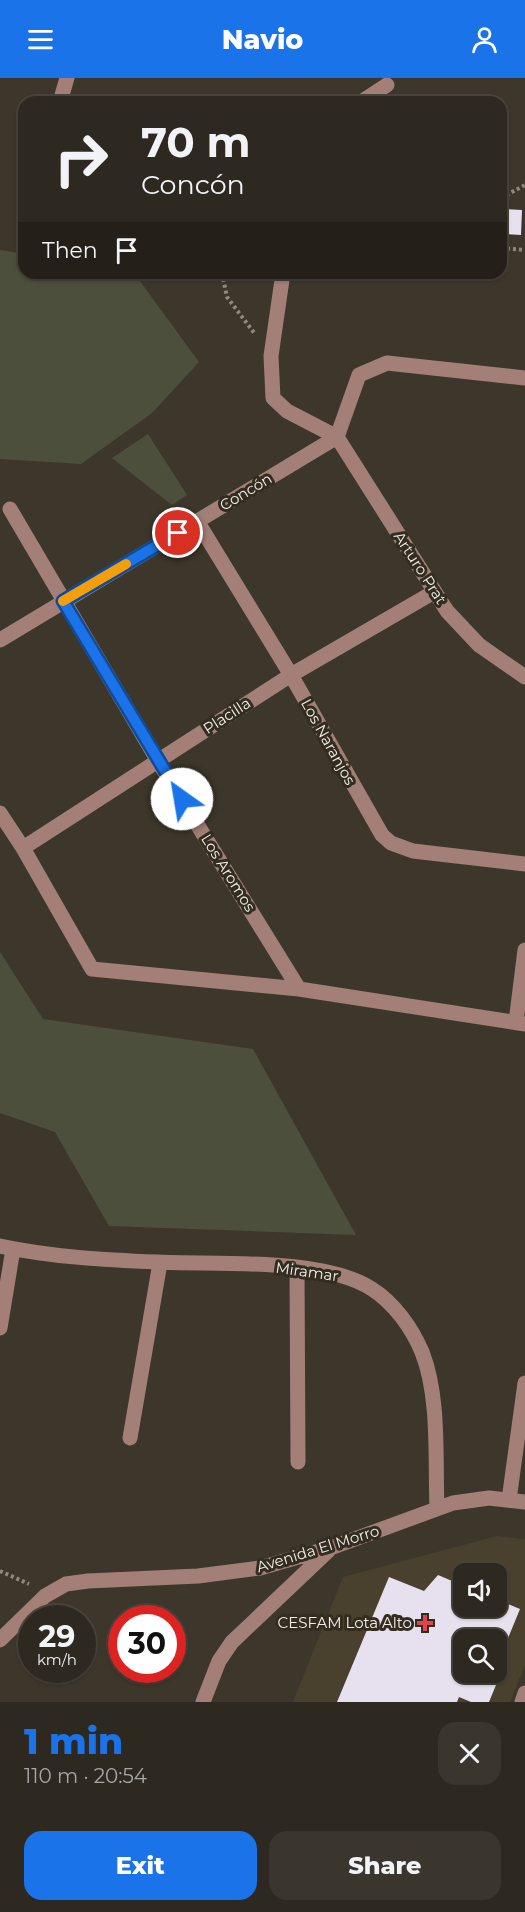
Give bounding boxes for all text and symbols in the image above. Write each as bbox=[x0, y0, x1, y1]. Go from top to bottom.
icon: menu bbox=[24, 23, 57, 56]
text: Navio bbox=[222, 23, 303, 56]
icon: person bbox=[468, 23, 501, 56]
text: 70 m bbox=[141, 116, 251, 168]
icon: right bbox=[42, 120, 120, 198]
text: Concón bbox=[141, 168, 245, 201]
icon: arrive bbox=[110, 234, 143, 267]
text: Then bbox=[42, 237, 98, 264]
street label: Concón bbox=[216, 469, 275, 515]
pin bbox=[152, 507, 203, 558]
icon: arrive bbox=[161, 516, 194, 549]
street label: Arturo Prat bbox=[390, 528, 451, 608]
street label: Placilla bbox=[199, 693, 254, 738]
street label: Los Naranjos bbox=[297, 695, 360, 788]
position arrow bbox=[150, 767, 214, 831]
street label: Los Aromos bbox=[197, 830, 260, 915]
street label: Miramar bbox=[274, 1258, 340, 1285]
street label: Avenida El Morro bbox=[254, 1521, 382, 1576]
map controls bbox=[453, 1563, 507, 1683]
button: sound bbox=[453, 1563, 507, 1617]
speed limit sign: 30 bbox=[108, 1605, 186, 1683]
place label: CESFAM Lota Alto bbox=[278, 1613, 412, 1632]
marker: CESFAM Lota Alto bbox=[416, 1614, 434, 1632]
text: 29 bbox=[39, 1618, 75, 1655]
button: search bbox=[453, 1629, 507, 1683]
text: km/h bbox=[37, 1650, 77, 1669]
text: 1 min bbox=[24, 1719, 123, 1763]
button: close bbox=[438, 1722, 501, 1785]
text: 110 m · 20:54 bbox=[24, 1764, 147, 1788]
button: Exit bbox=[24, 1831, 257, 1900]
button: Share bbox=[269, 1831, 501, 1900]

